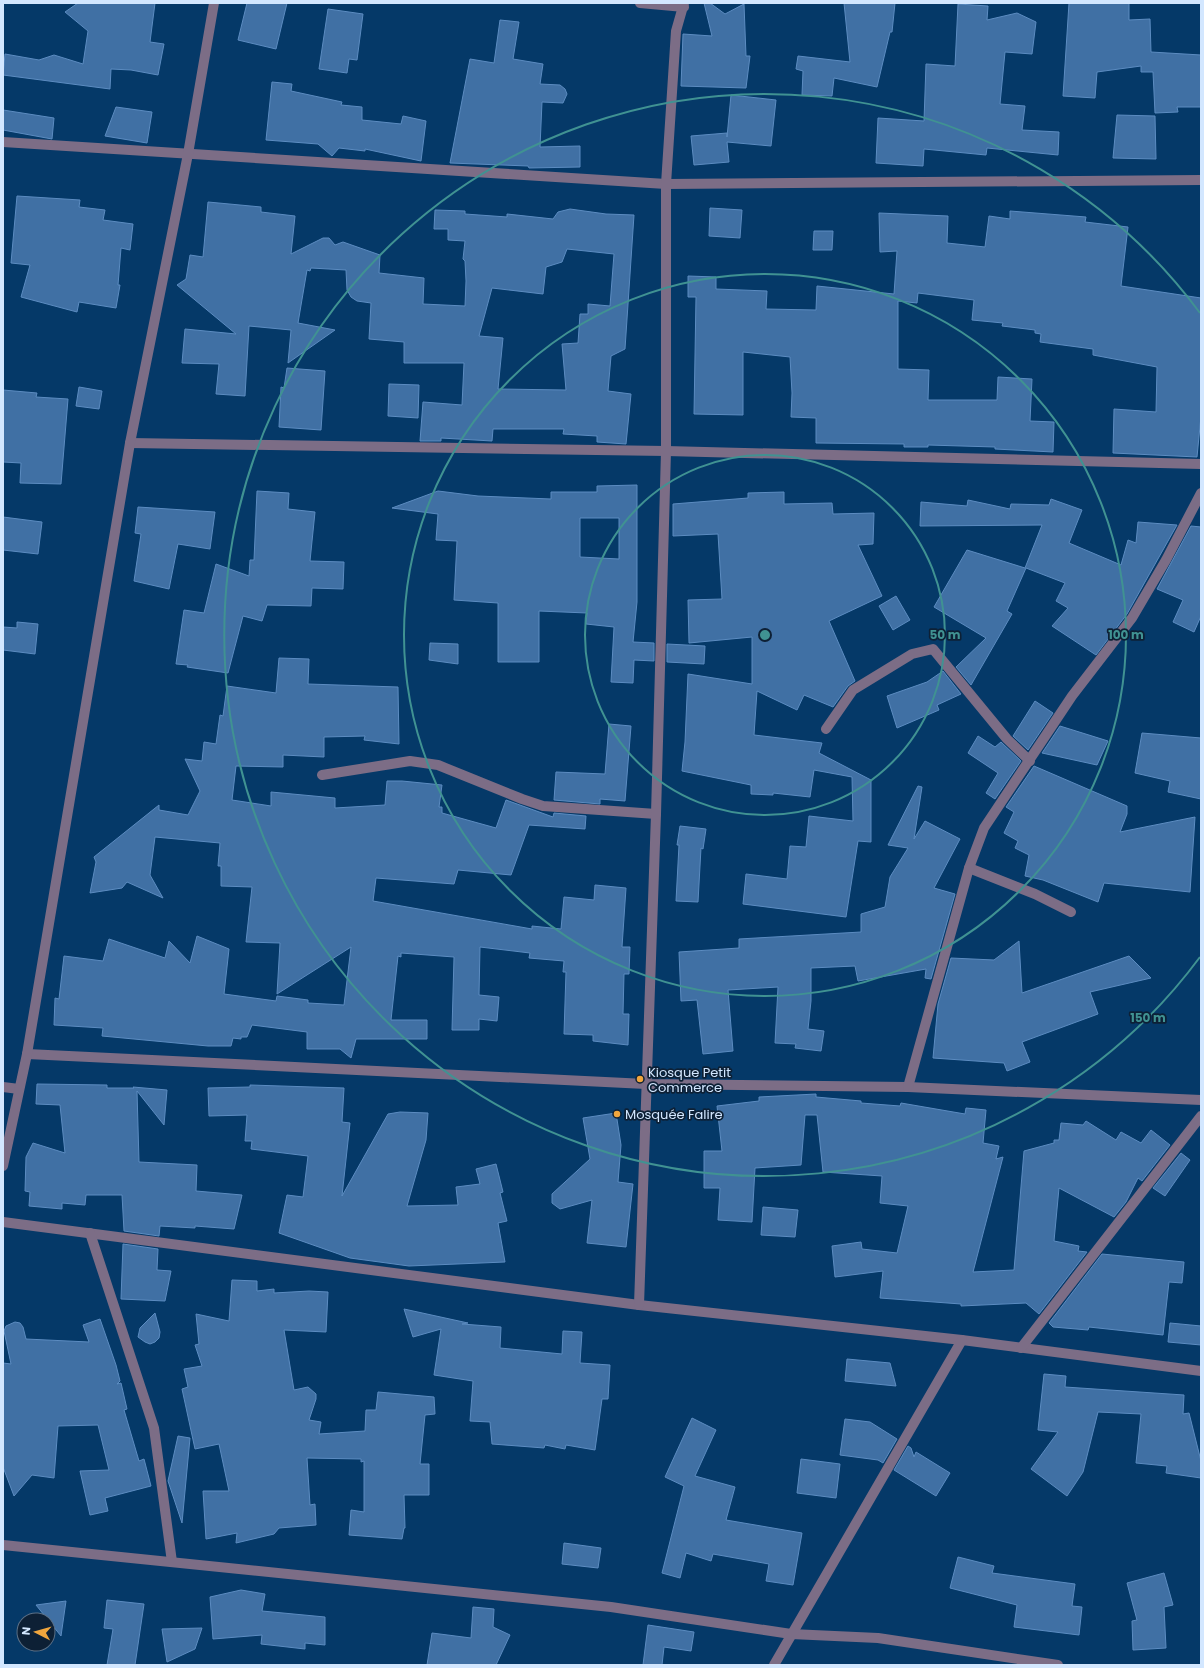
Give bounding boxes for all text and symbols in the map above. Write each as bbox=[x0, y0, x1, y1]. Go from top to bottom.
text: 50 m bbox=[930, 626, 961, 643]
text: 100 m bbox=[1108, 626, 1144, 643]
centre of rings bbox=[758, 628, 772, 642]
text: 150 m bbox=[1130, 1009, 1166, 1026]
place label: Kiosque Petit Commerce bbox=[648, 1063, 731, 1097]
marker: Kiosque Petit Commerce bbox=[635, 1074, 645, 1084]
place label: Mosquée Falire bbox=[625, 1105, 723, 1124]
marker: Mosquée Falire bbox=[612, 1109, 622, 1119]
north arrow bbox=[16, 1612, 56, 1652]
text: N bbox=[18, 1626, 34, 1636]

